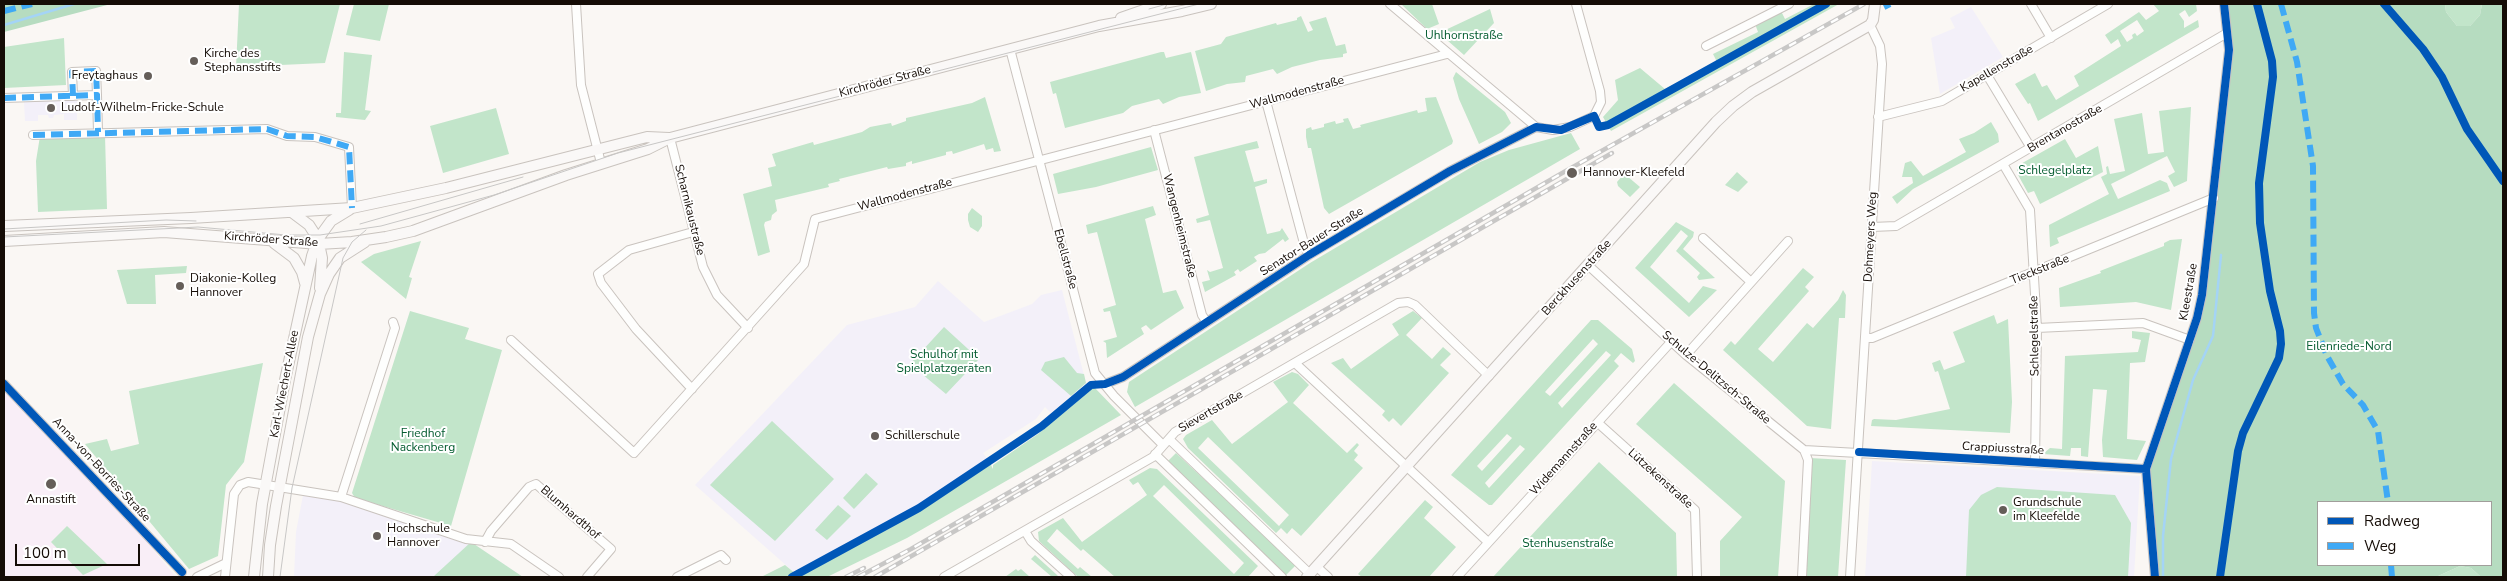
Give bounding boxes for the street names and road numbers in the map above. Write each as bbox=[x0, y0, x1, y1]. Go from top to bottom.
street label: Kapellenstraße bbox=[1958, 42, 2036, 96]
street label: Kirchröder Straße bbox=[838, 63, 932, 101]
street label: Wallmodenstraße bbox=[1248, 73, 1346, 113]
street label: Brentanostraße bbox=[2025, 102, 2105, 156]
street label: Scharnikaustraße bbox=[671, 163, 707, 257]
street label: Wangenheimstraße bbox=[1159, 173, 1199, 279]
street label: Wallmodenstraße bbox=[856, 175, 954, 215]
street label: Dohmeyers Weg bbox=[1861, 191, 1881, 283]
street label: Senator-Bauer-Straße bbox=[1258, 204, 1366, 280]
street label: Ebellstraße bbox=[1050, 227, 1080, 291]
street label: Kirchröder Straße bbox=[223, 230, 319, 250]
street label: Berckhusenstraße bbox=[1539, 237, 1615, 319]
street label: Tieckstraße bbox=[2009, 252, 2071, 288]
street label: Kleestraße bbox=[2177, 262, 2201, 322]
street label: Schlegelstraße bbox=[2027, 295, 2043, 377]
street label: Schulze-Delitzsch-Straße bbox=[1659, 328, 1773, 428]
street label: Karl-Wiechert-Allee bbox=[267, 329, 303, 439]
street label: Sievertstraße bbox=[1176, 388, 1246, 436]
street label: Anna-von-Borries-Straße bbox=[49, 415, 153, 525]
street label: Widemannstraße bbox=[1527, 419, 1601, 499]
street label: Crappiusstraße bbox=[1962, 440, 2044, 458]
street label: Lützekenstraße bbox=[1625, 446, 1695, 512]
street label: Blumhardthof bbox=[537, 483, 603, 543]

